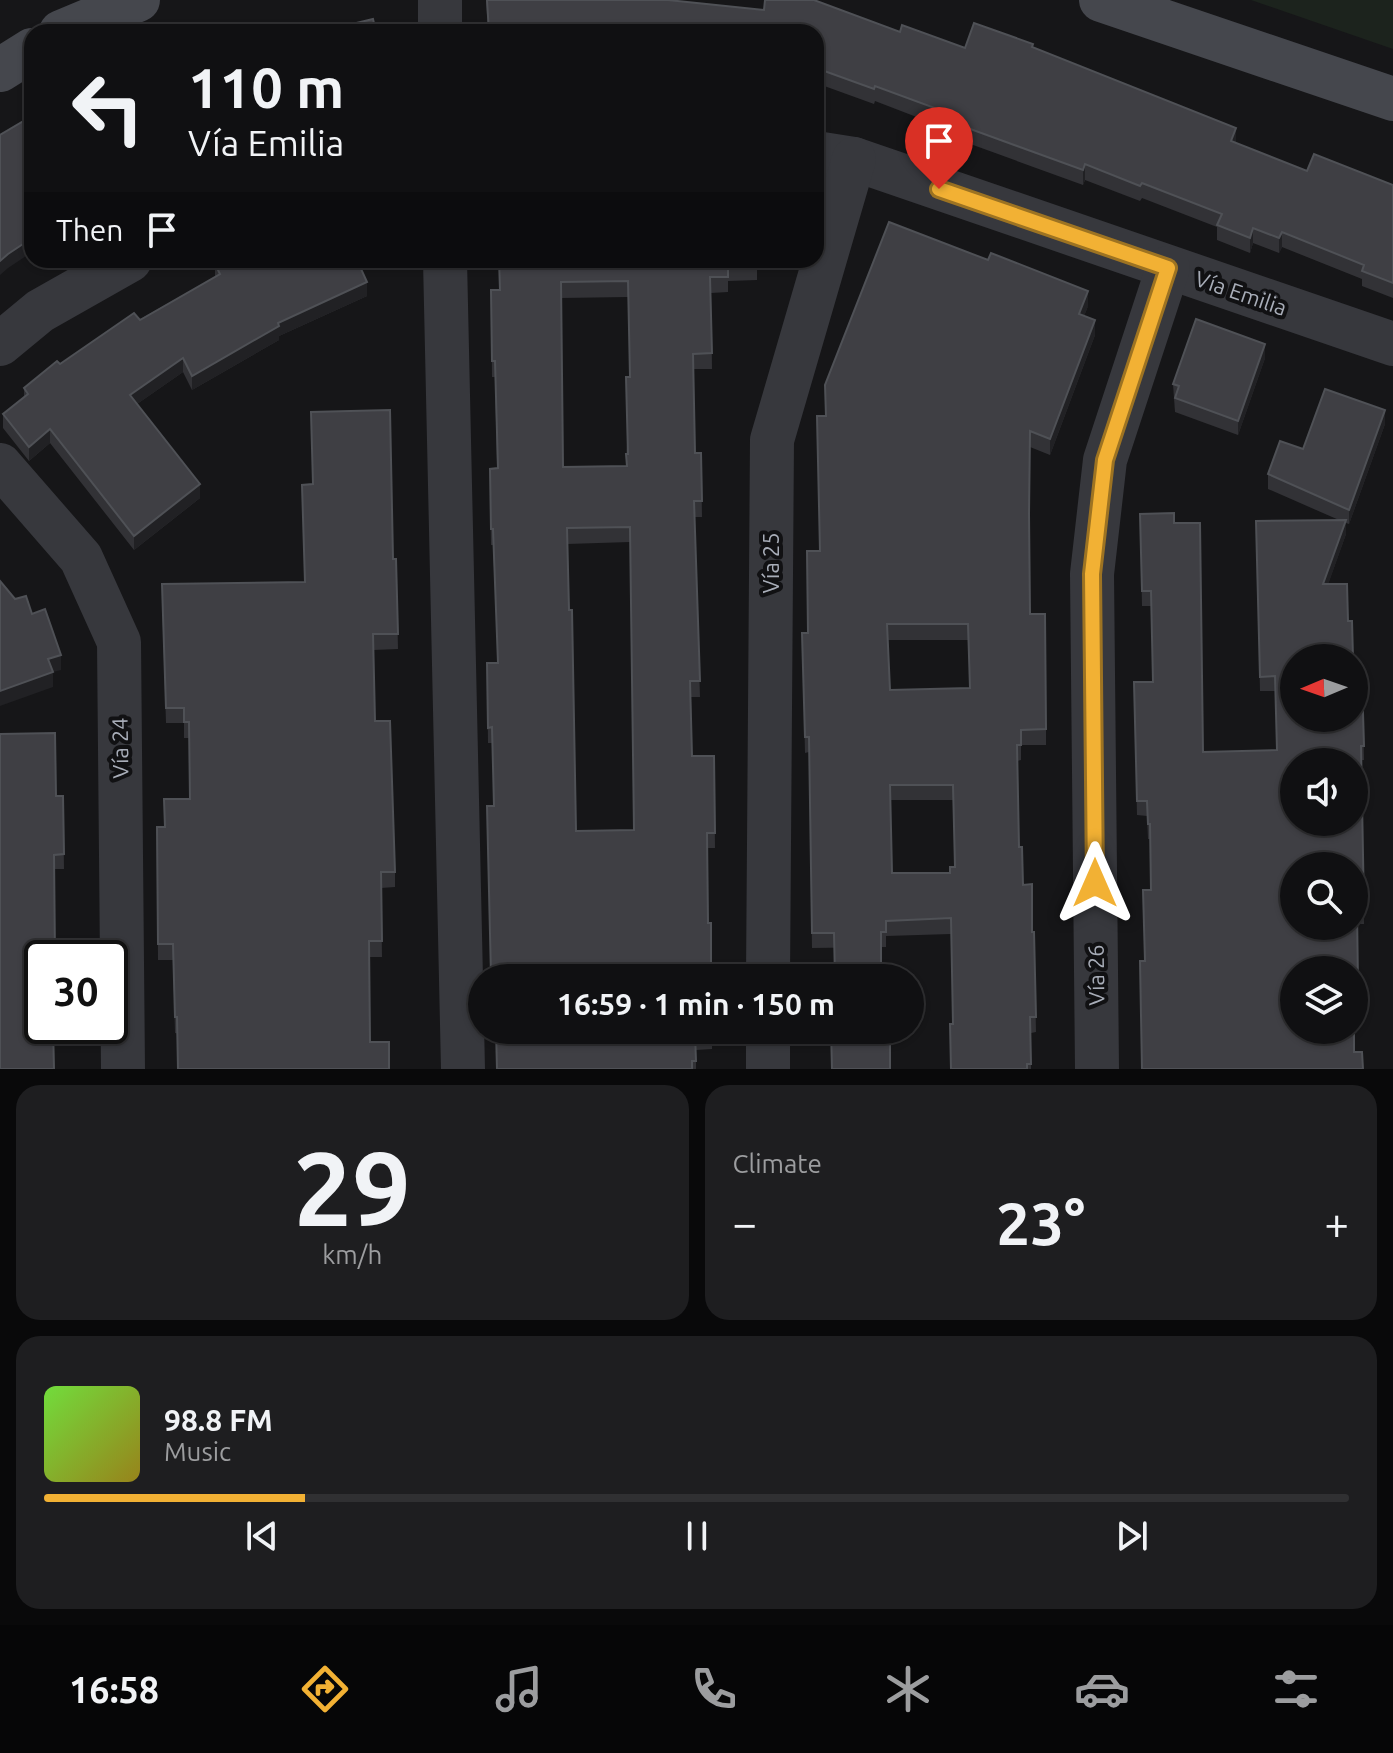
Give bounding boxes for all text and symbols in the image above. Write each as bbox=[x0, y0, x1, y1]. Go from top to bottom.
icon: left bbox=[56, 56, 160, 160]
text: 110 m bbox=[188, 56, 344, 119]
pin bbox=[905, 107, 973, 189]
icon: arrive bbox=[917, 119, 961, 163]
text: Vía Emilia bbox=[188, 122, 344, 163]
icon: arrive bbox=[140, 208, 184, 252]
text: Then bbox=[56, 213, 124, 247]
street label: Vía Emilia bbox=[1192, 265, 1290, 320]
street label: Vía 25 bbox=[758, 532, 783, 594]
north arrow bbox=[1280, 644, 1368, 732]
map controls bbox=[1280, 644, 1368, 1044]
street label: Vía 24 bbox=[106, 717, 133, 779]
button: sound bbox=[1280, 748, 1368, 836]
position arrow bbox=[1053, 841, 1137, 925]
button: search bbox=[1280, 852, 1368, 940]
speed limit sign: 30 bbox=[24, 940, 128, 1044]
street label: Vía 26 bbox=[1082, 944, 1109, 1006]
button: layers bbox=[1280, 956, 1368, 1044]
text: 16:59 · 1 min · 150 m bbox=[557, 987, 835, 1021]
text: 29 bbox=[294, 1129, 411, 1246]
text: Climate bbox=[733, 1149, 822, 1178]
text: 23° bbox=[996, 1189, 1085, 1256]
text: − bbox=[733, 1198, 757, 1247]
text: + bbox=[1324, 1198, 1349, 1247]
text: km/h bbox=[322, 1240, 382, 1269]
text: 98.8 FM bbox=[164, 1403, 273, 1437]
text: Music bbox=[164, 1437, 231, 1466]
icon: previous bbox=[240, 1514, 284, 1558]
icon: pause bbox=[675, 1514, 719, 1558]
icon: next bbox=[1110, 1514, 1154, 1558]
icon: directions bbox=[297, 1661, 353, 1717]
icon: music bbox=[491, 1661, 547, 1717]
icon: phone bbox=[686, 1661, 742, 1717]
icon: climate bbox=[880, 1661, 936, 1717]
icon: car bbox=[1074, 1661, 1130, 1717]
icon: filters bbox=[1268, 1661, 1324, 1717]
text: 16:58 bbox=[69, 1669, 159, 1710]

